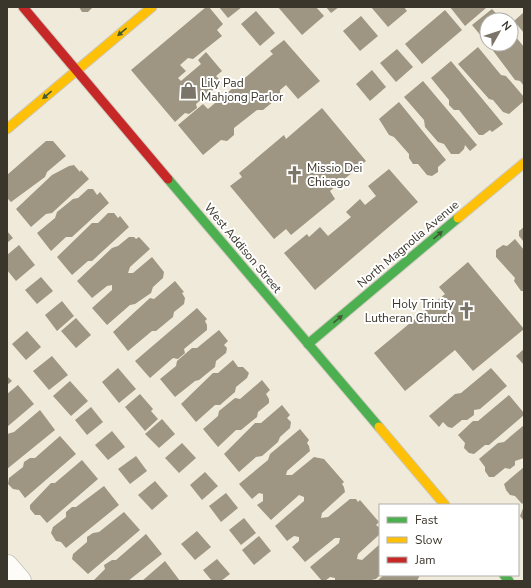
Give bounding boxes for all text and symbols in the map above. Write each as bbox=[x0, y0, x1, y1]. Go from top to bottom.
north arrow bbox=[479, 12, 519, 52]
text: N bbox=[498, 18, 515, 34]
one-way arrow bbox=[117, 28, 127, 37]
place label: Lily Pad Mahjong Parlor bbox=[201, 75, 284, 105]
shop icon: Lily Pad Mahjong Parlor bbox=[178, 80, 198, 100]
one-way arrow bbox=[42, 91, 52, 100]
place label: Missio Dei Chicago bbox=[307, 160, 362, 190]
church icon: Missio Dei Chicago bbox=[284, 165, 304, 185]
street label: North Magnolia Avenue bbox=[354, 197, 462, 291]
street label: West Addison Street bbox=[201, 200, 286, 297]
one-way arrow bbox=[433, 231, 443, 240]
place label: Holy Trinity Lutheran Church bbox=[365, 296, 455, 326]
church icon: Holy Trinity Lutheran Church bbox=[457, 301, 477, 321]
one-way arrow bbox=[333, 314, 343, 323]
legend bbox=[379, 504, 519, 576]
text: Fast bbox=[415, 512, 438, 528]
text: Slow bbox=[415, 532, 443, 548]
text: Jam bbox=[414, 552, 436, 568]

